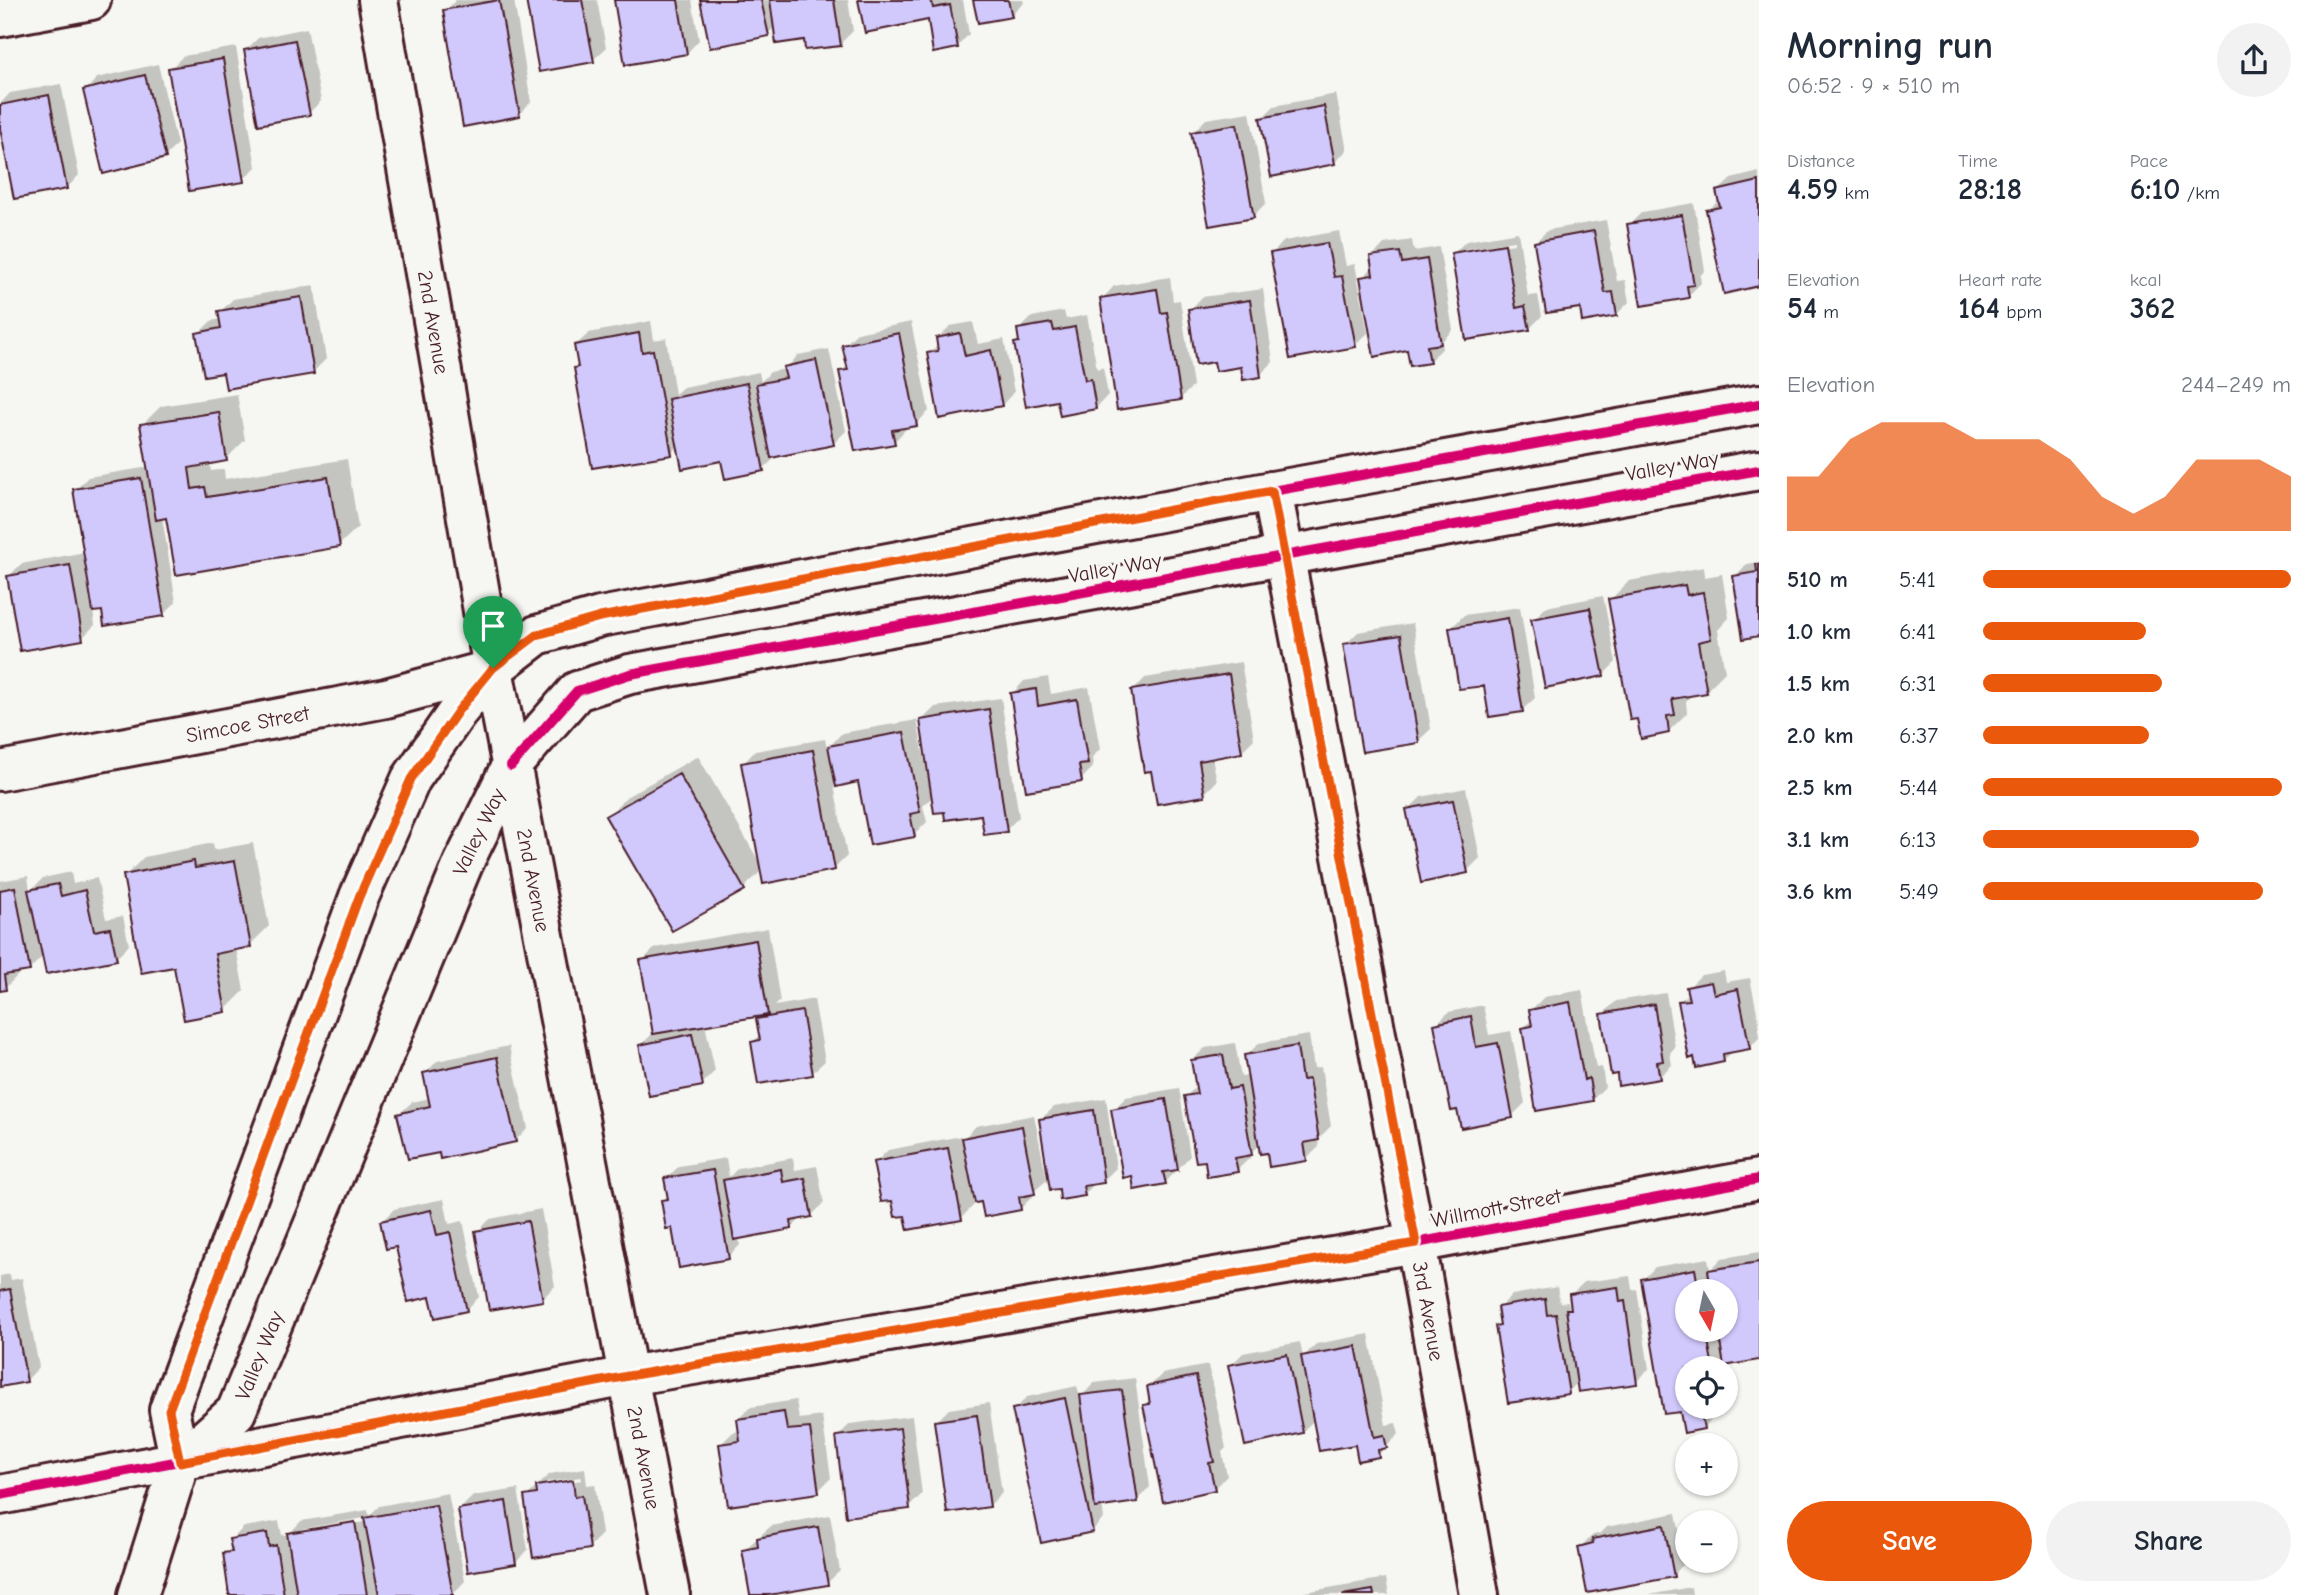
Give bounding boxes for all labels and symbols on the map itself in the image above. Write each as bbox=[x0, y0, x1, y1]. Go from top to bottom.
street label: 2nd Avenue bbox=[413, 269, 454, 376]
street label: Valley Way bbox=[1624, 446, 1721, 486]
street label: Valley Way bbox=[1067, 548, 1164, 588]
pin bbox=[463, 596, 523, 668]
street label: Simcoe Street bbox=[184, 701, 312, 748]
street label: Valley Way bbox=[448, 784, 510, 879]
street label: 2nd Avenue bbox=[512, 827, 555, 934]
street label: Willmott Street bbox=[1429, 1183, 1564, 1232]
street label: 3rd Avenue bbox=[1408, 1260, 1449, 1363]
north arrow bbox=[1675, 1279, 1738, 1342]
street label: Valley Way bbox=[230, 1307, 289, 1404]
street label: 2nd Avenue bbox=[622, 1404, 665, 1512]

